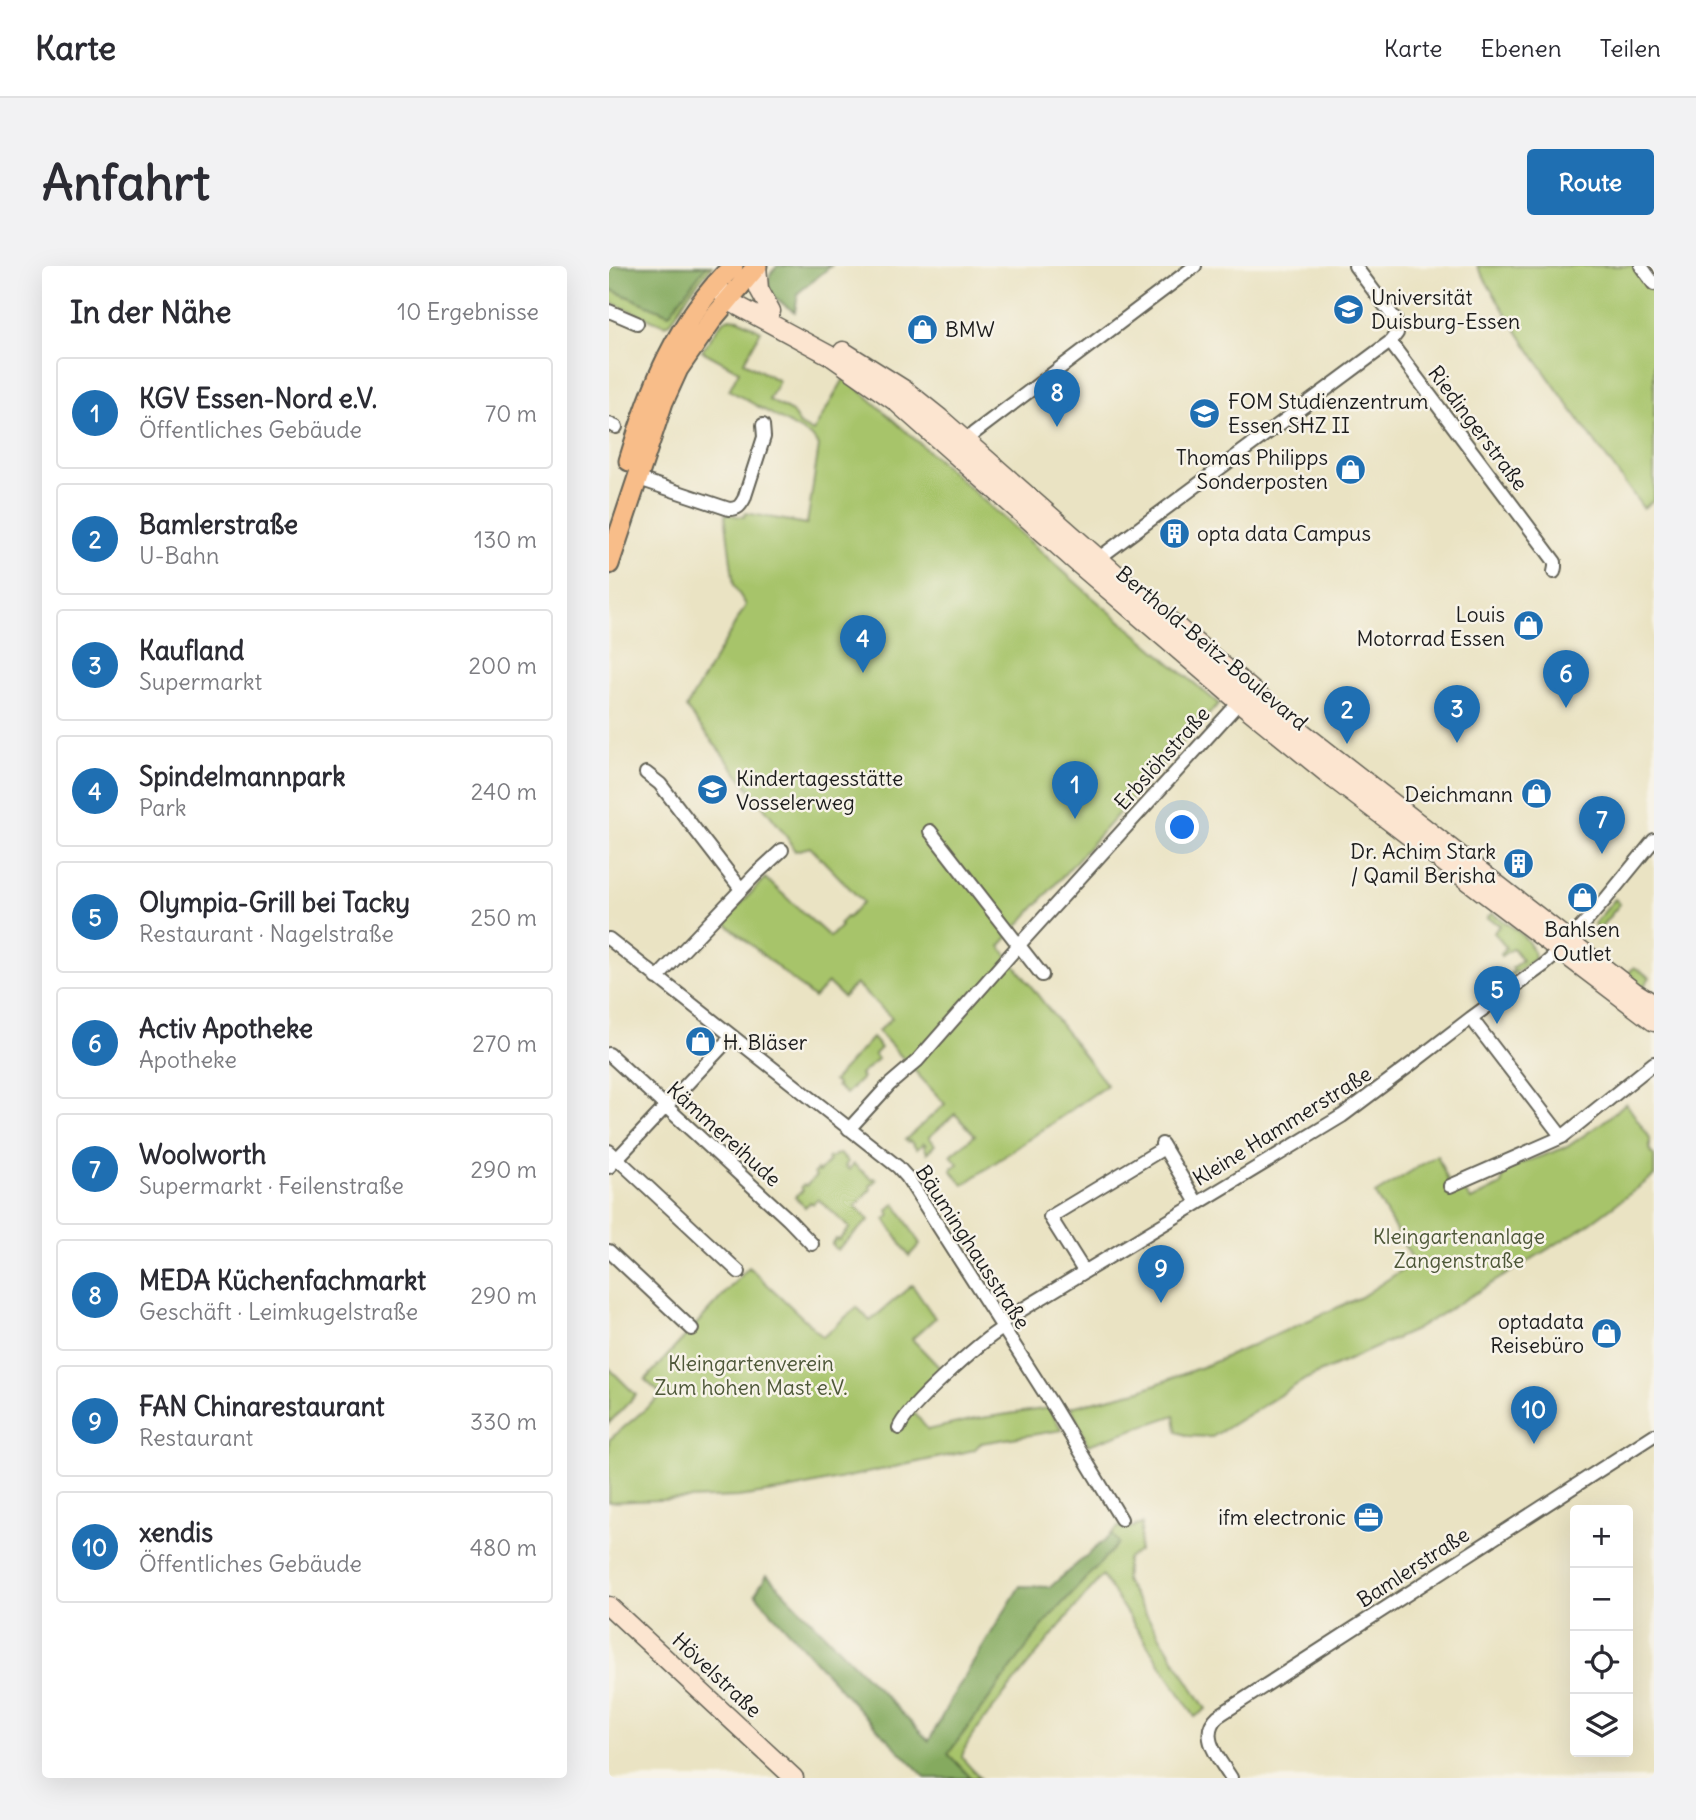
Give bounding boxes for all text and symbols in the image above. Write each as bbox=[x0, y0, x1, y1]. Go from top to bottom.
text: Karte bbox=[35, 27, 116, 69]
text: Karte bbox=[1384, 33, 1443, 63]
text: Ebenen bbox=[1481, 33, 1562, 63]
text: Teilen bbox=[1600, 33, 1661, 63]
button: Route bbox=[1527, 149, 1654, 215]
text: Anfahrt bbox=[42, 152, 210, 213]
place label: Universität Duisburg-Essen bbox=[1371, 284, 1520, 335]
school or university icon: Universität Duisburg-Essen bbox=[1331, 292, 1365, 326]
text: In der Nähe bbox=[70, 293, 232, 331]
text: 10 Ergebnisse bbox=[397, 297, 539, 326]
shop icon: BMW bbox=[905, 312, 939, 346]
place label: BMW bbox=[945, 316, 995, 343]
street label: Riedingerstraße bbox=[1422, 360, 1534, 496]
pin: 8 bbox=[1034, 369, 1080, 427]
text: KGV Essen-Nord e.V. bbox=[139, 382, 377, 415]
place label: FOM Studienzentrum Essen SHZ II bbox=[1228, 388, 1428, 439]
school or university icon: FOM Studienzentrum Essen SHZ II bbox=[1188, 396, 1222, 430]
text: 1 bbox=[90, 399, 100, 428]
text: 70 m bbox=[485, 399, 537, 428]
text: Öffentliches Gebäude bbox=[139, 415, 362, 444]
place label: Thomas Philipps Sonderposten bbox=[1176, 444, 1328, 495]
shop icon: Thomas Philipps Sonderposten bbox=[1334, 452, 1368, 486]
text: Bamlerstraße bbox=[139, 508, 298, 541]
building icon: opta data Campus bbox=[1157, 516, 1191, 550]
place label: opta data Campus bbox=[1197, 520, 1371, 547]
text: 2 bbox=[89, 525, 101, 554]
text: 130 m bbox=[474, 525, 537, 554]
text: U-Bahn bbox=[139, 541, 219, 570]
street label: Berthold-Beitz-Boulevard bbox=[1111, 560, 1313, 736]
place label: Louis Motorrad Essen bbox=[1357, 601, 1505, 652]
shop icon: Louis Motorrad Essen bbox=[1511, 609, 1545, 643]
pin: 4 bbox=[840, 615, 886, 673]
text: Kaufland bbox=[139, 634, 244, 667]
pin: 6 bbox=[1543, 650, 1589, 708]
text: 3 bbox=[88, 651, 102, 680]
text: 200 m bbox=[468, 651, 537, 680]
text: Supermarkt bbox=[139, 667, 262, 696]
pin: 3 bbox=[1434, 685, 1480, 743]
pin: 2 bbox=[1324, 686, 1370, 744]
street label: Erbslöhstraße bbox=[1108, 701, 1216, 815]
text: Spindelmannpark bbox=[139, 760, 345, 793]
pin: 1 bbox=[1052, 761, 1098, 819]
place label: Kindertagesstätte Vosselerweg bbox=[736, 765, 903, 816]
school or university icon: Kindertagesstätte Vosselerweg bbox=[696, 773, 730, 807]
text: 4 bbox=[88, 777, 102, 806]
text: 240 m bbox=[471, 777, 537, 806]
shop icon: Deichmann bbox=[1519, 777, 1553, 811]
place label: Deichmann bbox=[1405, 781, 1513, 808]
text: Park bbox=[139, 793, 187, 822]
pin: 7 bbox=[1579, 796, 1625, 854]
your location bbox=[1165, 810, 1199, 844]
place label: Dr. Achim Stark / Qamil Berisha bbox=[1350, 838, 1496, 889]
building icon: Dr. Achim Stark / Qamil Berisha bbox=[1502, 846, 1536, 880]
shop icon: Bahlsen Outlet bbox=[1565, 880, 1599, 914]
text: Olympia-Grill bei Tacky bbox=[139, 886, 410, 919]
text: 5 bbox=[88, 903, 102, 932]
text: 250 m bbox=[470, 903, 537, 932]
place label: Bahlsen Outlet bbox=[1544, 916, 1620, 967]
text: Restaurant · Nagelstraße bbox=[139, 919, 394, 948]
pin: 5 bbox=[1474, 966, 1520, 1024]
text: Activ Apotheke bbox=[139, 1012, 313, 1045]
shop icon: H. Bläser bbox=[683, 1025, 717, 1059]
text: 6 bbox=[88, 1029, 102, 1058]
text: 270 m bbox=[472, 1029, 537, 1058]
place label: H. Bläser bbox=[723, 1029, 808, 1056]
text: Apotheke bbox=[139, 1045, 237, 1074]
street label: Kleine Hammerstraße bbox=[1188, 1060, 1376, 1192]
street label: Kämmereihude bbox=[661, 1076, 787, 1192]
text: Woolworth bbox=[139, 1138, 266, 1171]
text: 7 bbox=[89, 1155, 101, 1184]
text: 290 m bbox=[470, 1155, 537, 1184]
street label: Bäuminghausstraße bbox=[910, 1160, 1036, 1334]
text: Supermarkt · Feilenstraße bbox=[139, 1171, 404, 1200]
park label: Kleingartenanlage Zangenstraße bbox=[1373, 1223, 1545, 1274]
pin: 9 bbox=[1138, 1245, 1184, 1303]
text: MEDA Küchenfachmarkt bbox=[139, 1264, 426, 1297]
text: 8 bbox=[88, 1281, 102, 1310]
text: 290 m bbox=[470, 1281, 537, 1310]
text: Geschäft · Leimkugelstraße bbox=[139, 1297, 418, 1326]
place label: optadata Reisebüro bbox=[1490, 1308, 1584, 1359]
shop icon: optadata Reisebüro bbox=[1590, 1316, 1624, 1350]
park label: Kleingartenverein Zum hohen Mast e.V. bbox=[654, 1350, 848, 1401]
pin: 10 bbox=[1511, 1386, 1557, 1444]
text: FAN Chinarestaurant bbox=[139, 1390, 384, 1423]
text: 9 bbox=[88, 1407, 102, 1436]
text: 330 m bbox=[470, 1407, 537, 1436]
text: Restaurant bbox=[139, 1423, 253, 1452]
office icon: ifm electronic bbox=[1352, 1500, 1386, 1534]
place label: ifm electronic bbox=[1218, 1504, 1346, 1531]
map controls bbox=[1570, 1505, 1633, 1757]
button: + bbox=[1570, 1505, 1633, 1568]
text: xendis bbox=[139, 1516, 213, 1549]
street label: Bamlerstraße bbox=[1352, 1521, 1474, 1613]
text: 10 bbox=[83, 1533, 107, 1562]
text: 480 m bbox=[470, 1533, 537, 1562]
text: Öffentliches Gebäude bbox=[139, 1549, 362, 1578]
button: − bbox=[1570, 1568, 1633, 1631]
street label: Hövelstraße bbox=[667, 1627, 767, 1723]
button: locate bbox=[1570, 1631, 1633, 1694]
button: layers bbox=[1570, 1694, 1633, 1757]

